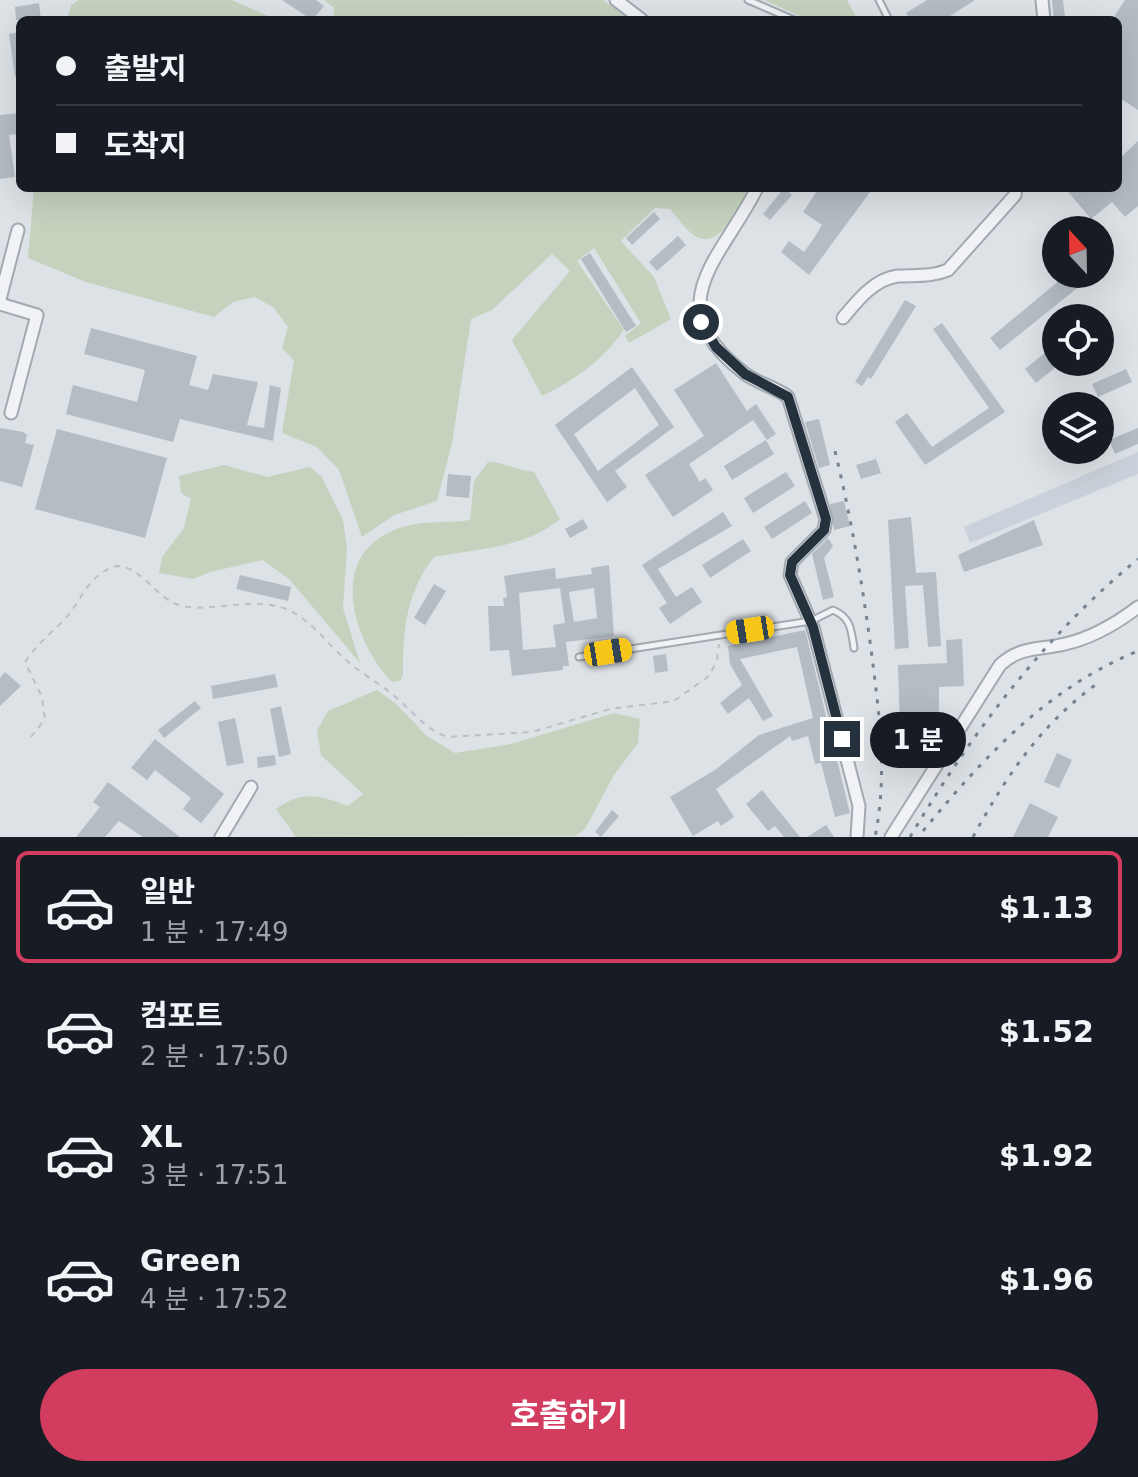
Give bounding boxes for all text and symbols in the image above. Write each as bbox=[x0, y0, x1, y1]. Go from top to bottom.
text: 출발지 bbox=[104, 51, 187, 86]
text: 도착지 bbox=[104, 128, 187, 163]
north arrow bbox=[1042, 216, 1114, 288]
map controls bbox=[1042, 216, 1114, 464]
route start bbox=[683, 304, 719, 340]
button: locate bbox=[1042, 304, 1114, 376]
button: layers bbox=[1042, 392, 1114, 464]
car bbox=[724, 614, 776, 646]
car bbox=[582, 636, 634, 668]
callout: 1 분 bbox=[870, 711, 966, 767]
route end bbox=[824, 721, 860, 757]
text: 1 분 bbox=[892, 725, 944, 755]
icon: car bbox=[44, 871, 116, 943]
text: 일반 bbox=[140, 874, 195, 909]
text: $1.13 bbox=[999, 890, 1094, 925]
text: 1 분 · 17:49 bbox=[140, 917, 288, 947]
icon: car bbox=[44, 995, 116, 1067]
text: 컴포트 bbox=[140, 998, 223, 1033]
text: $1.52 bbox=[999, 1014, 1094, 1049]
text: 2 분 · 17:50 bbox=[140, 1041, 288, 1071]
icon: car bbox=[44, 1119, 116, 1191]
text: XL bbox=[140, 1119, 182, 1154]
text: $1.92 bbox=[999, 1138, 1094, 1173]
text: 3 분 · 17:51 bbox=[140, 1160, 288, 1190]
icon: car bbox=[44, 1243, 116, 1315]
text: Green bbox=[140, 1243, 241, 1278]
text: $1.96 bbox=[999, 1262, 1094, 1297]
text: 4 분 · 17:52 bbox=[140, 1284, 288, 1314]
button: 호출하기 bbox=[40, 1369, 1098, 1461]

